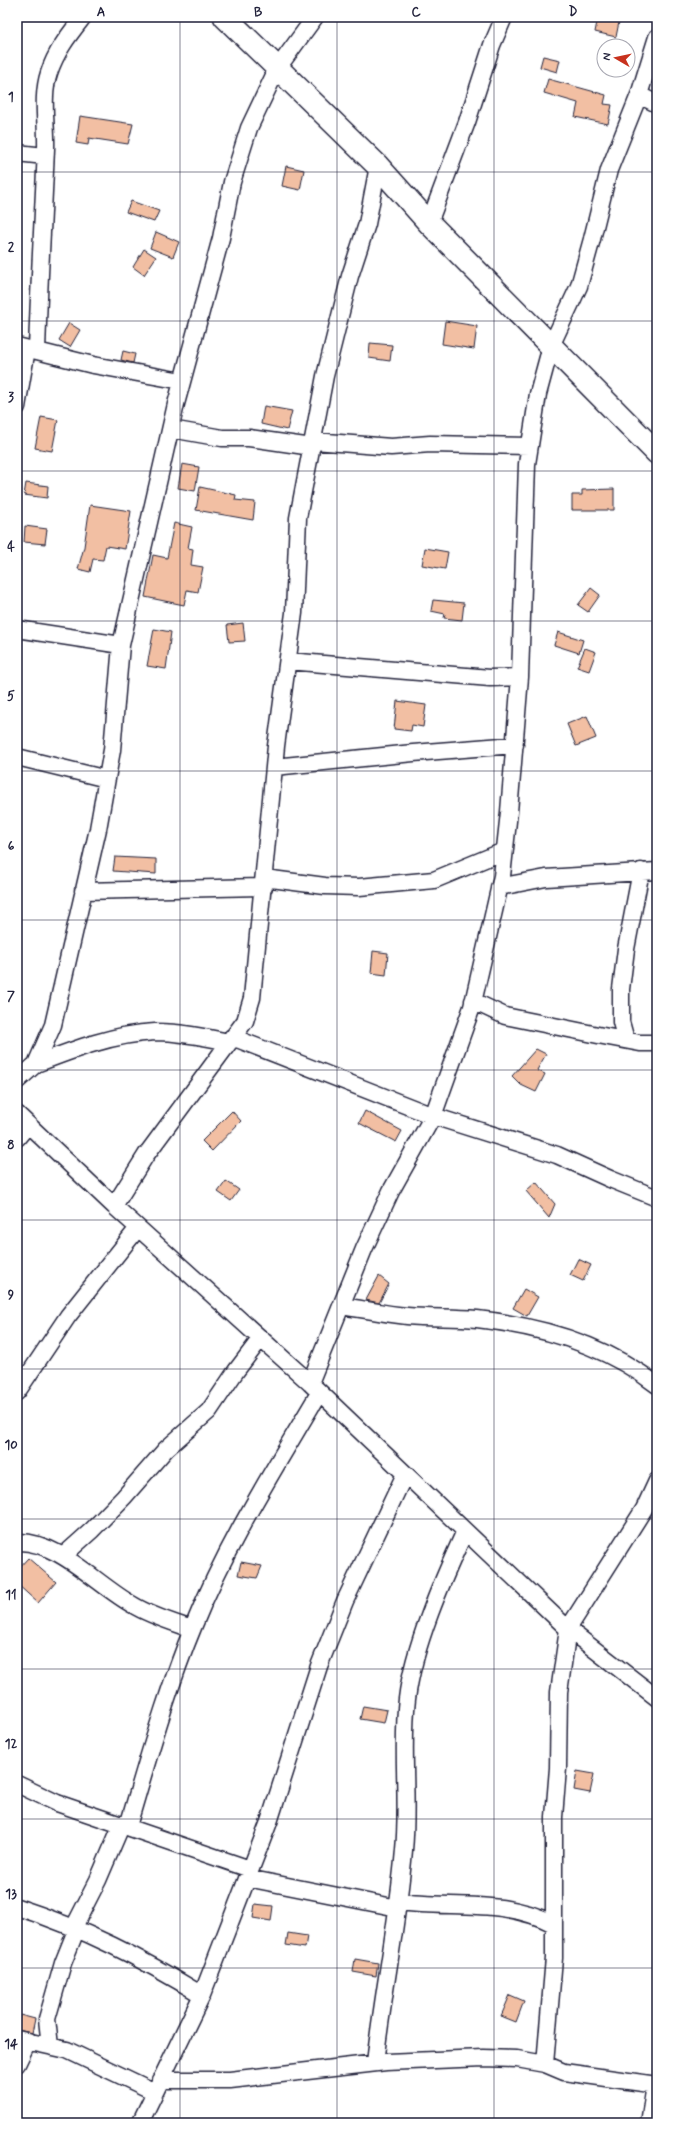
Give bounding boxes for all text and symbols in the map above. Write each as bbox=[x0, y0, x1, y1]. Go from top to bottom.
text: A bbox=[97, 4, 105, 21]
text: B bbox=[254, 4, 263, 21]
text: C bbox=[411, 4, 421, 21]
text: D bbox=[569, 4, 578, 21]
north arrow bbox=[596, 38, 636, 78]
text: N bbox=[600, 52, 615, 61]
text: 1 bbox=[8, 89, 14, 106]
text: 2 bbox=[8, 239, 15, 256]
text: 3 bbox=[8, 389, 14, 406]
text: 4 bbox=[7, 539, 15, 556]
text: 5 bbox=[7, 688, 15, 705]
text: 6 bbox=[8, 838, 15, 855]
text: 7 bbox=[7, 988, 15, 1005]
text: 8 bbox=[7, 1137, 15, 1154]
text: 9 bbox=[8, 1287, 15, 1304]
text: 10 bbox=[4, 1437, 18, 1454]
text: 11 bbox=[5, 1587, 17, 1604]
text: 12 bbox=[5, 1736, 17, 1753]
text: 13 bbox=[5, 1886, 17, 1903]
text: 14 bbox=[4, 2036, 18, 2053]

